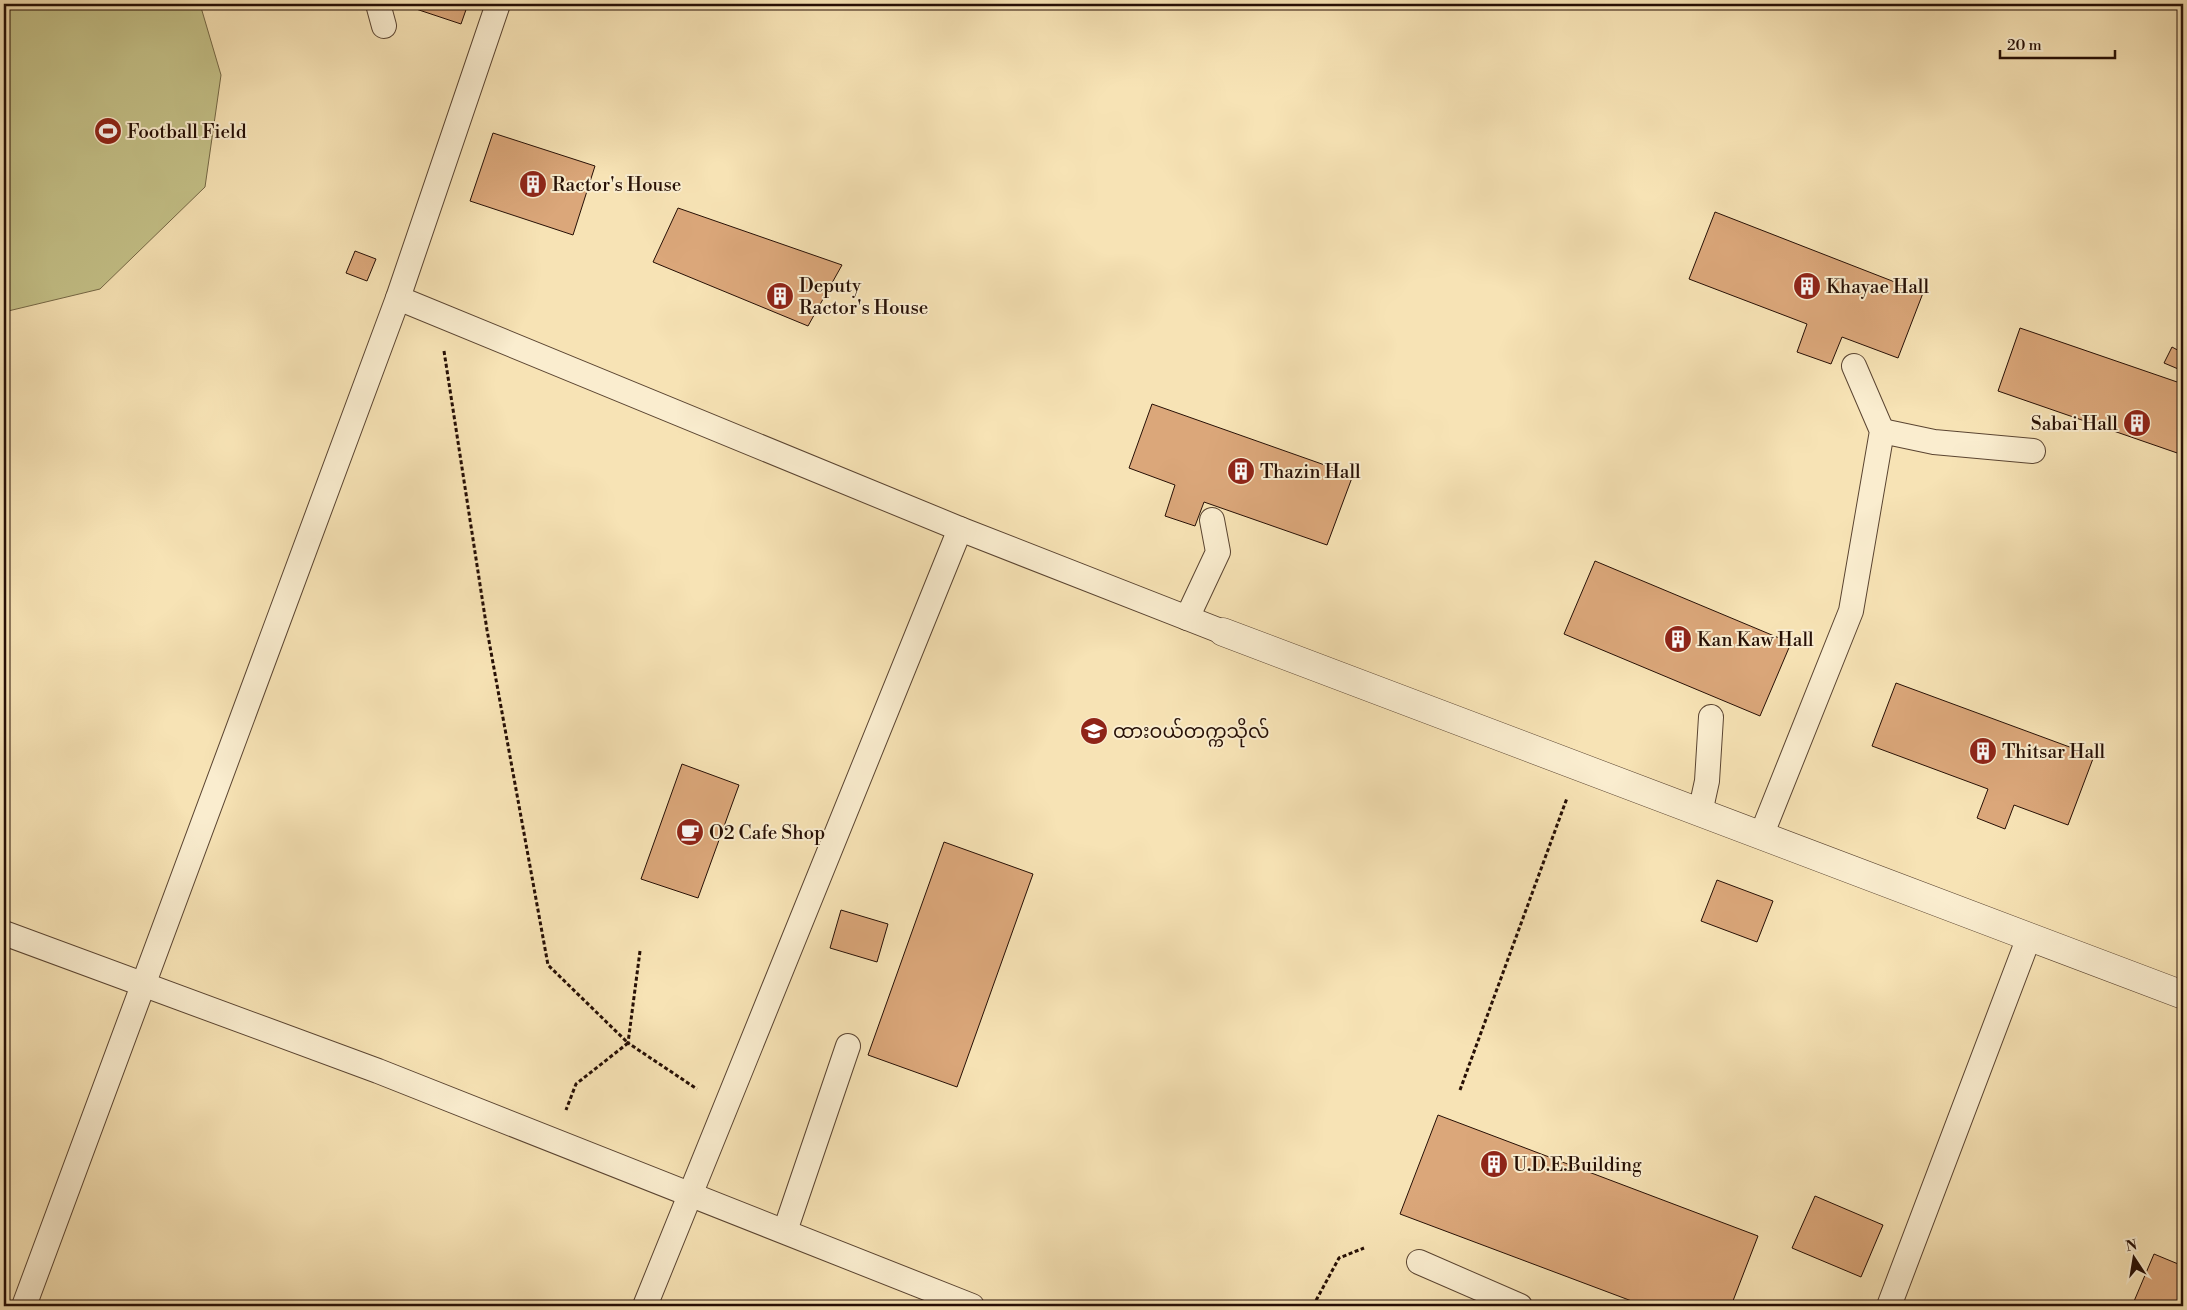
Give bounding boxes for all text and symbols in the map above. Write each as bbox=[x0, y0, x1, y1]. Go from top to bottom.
scale bar bbox=[2000, 28, 2114, 60]
text: 20 m bbox=[2007, 36, 2042, 55]
sports icon: Football Field bbox=[93, 116, 123, 146]
place label: Football Field bbox=[127, 120, 247, 144]
building icon: Ractor's House bbox=[518, 169, 548, 199]
place label: Ractor's House bbox=[552, 173, 681, 197]
building icon: Khayae Hall bbox=[1792, 271, 1822, 301]
place label: Deputy Ractor's House bbox=[799, 274, 928, 320]
place label: Khayae Hall bbox=[1826, 275, 1929, 299]
building icon: Deputy Ractor's House bbox=[765, 281, 795, 311]
building icon: Sabai Hall bbox=[2122, 408, 2152, 438]
place label: Sabai Hall bbox=[2031, 412, 2118, 436]
building icon: Thazin Hall bbox=[1226, 456, 1256, 486]
place label: Thazin Hall bbox=[1260, 460, 1361, 484]
building icon: Kan Kaw Hall bbox=[1663, 624, 1693, 654]
place label: Kan Kaw Hall bbox=[1697, 628, 1814, 652]
school or university icon: ထားဝယ်တက္ကသိုလ် bbox=[1079, 716, 1109, 746]
place label: ထားဝယ်တက္ကသိုလ် bbox=[1113, 717, 1269, 748]
building icon: Thitsar Hall bbox=[1968, 736, 1998, 766]
place label: Thitsar Hall bbox=[2002, 740, 2106, 764]
cafe icon: O2 Cafe Shop bbox=[675, 817, 705, 847]
place label: O2 Cafe Shop bbox=[709, 821, 825, 845]
building icon: U.D.E.Building bbox=[1479, 1149, 1509, 1179]
place label: U.D.E.Building bbox=[1513, 1153, 1642, 1177]
north arrow bbox=[2110, 1232, 2160, 1282]
text: N bbox=[2124, 1236, 2139, 1256]

